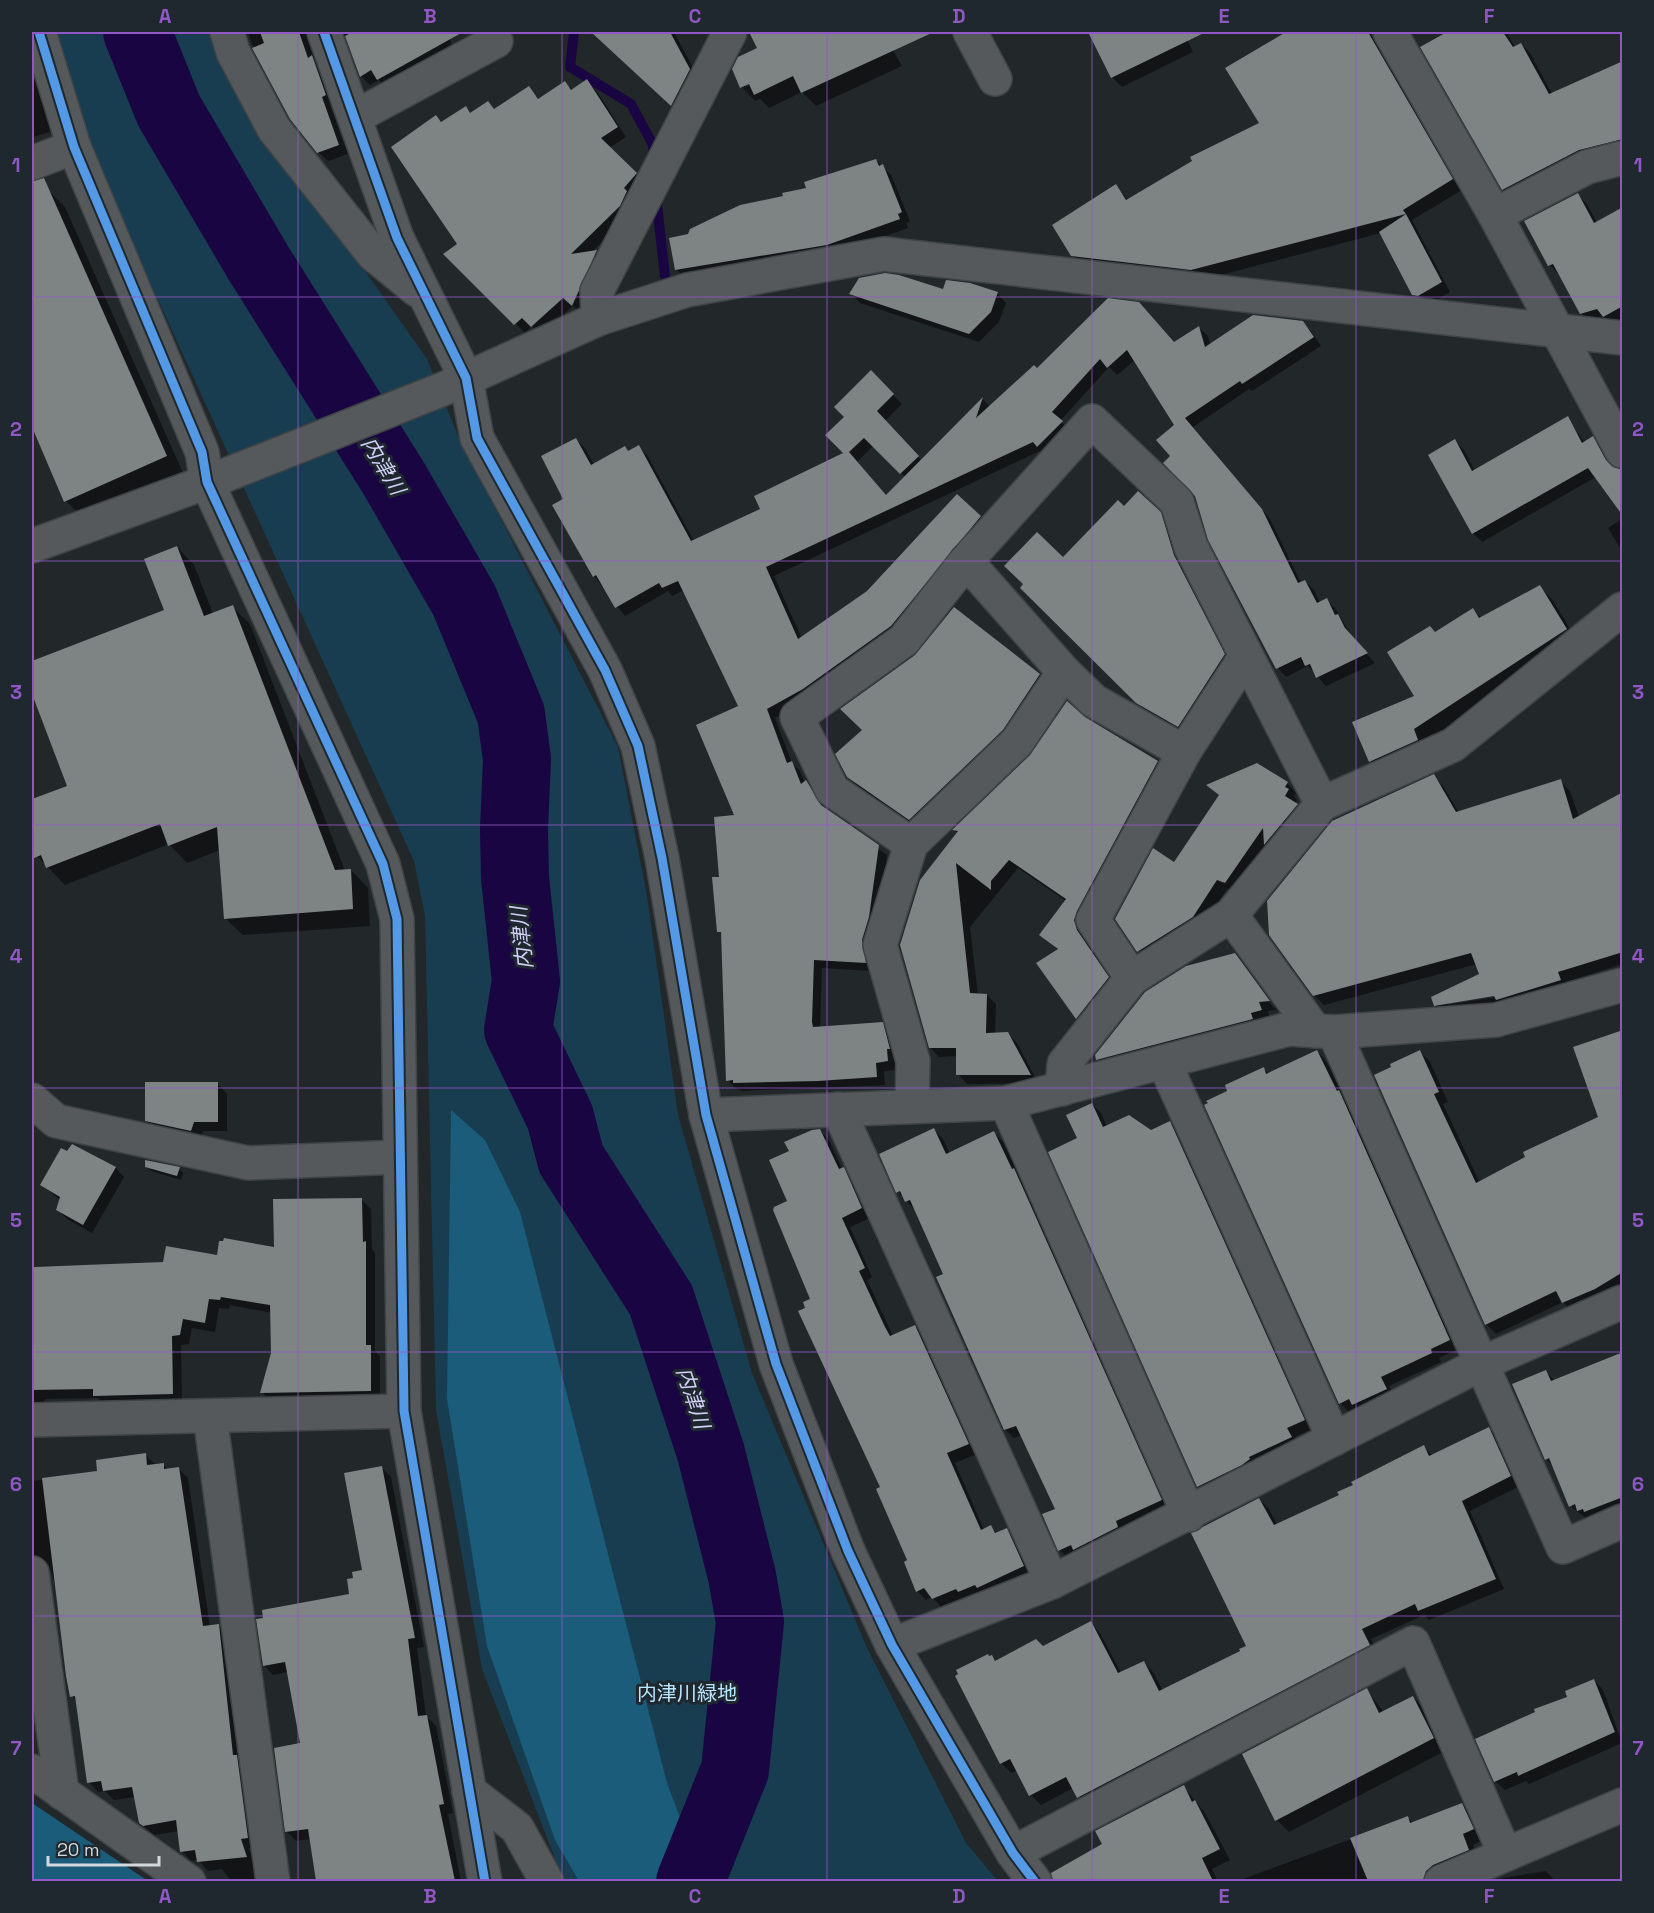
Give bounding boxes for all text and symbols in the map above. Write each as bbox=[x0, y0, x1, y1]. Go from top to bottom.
text: A bbox=[159, 3, 172, 29]
text: B bbox=[423, 3, 437, 29]
text: C bbox=[689, 3, 702, 29]
text: D bbox=[952, 3, 966, 29]
text: E bbox=[1218, 3, 1230, 29]
text: F bbox=[1484, 3, 1495, 29]
text: 1 bbox=[11, 152, 21, 178]
text: 1 bbox=[1633, 152, 1643, 178]
text: 2 bbox=[10, 416, 22, 442]
text: 2 bbox=[1632, 416, 1644, 442]
water label: 内津川 bbox=[356, 432, 412, 501]
text: 3 bbox=[10, 679, 22, 705]
text: 3 bbox=[1632, 679, 1644, 705]
water label: 内津川 bbox=[505, 903, 538, 971]
text: 4 bbox=[10, 943, 23, 969]
text: 4 bbox=[1632, 943, 1645, 969]
text: 5 bbox=[10, 1207, 22, 1233]
text: 5 bbox=[1632, 1207, 1644, 1233]
water label: 内津川 bbox=[671, 1364, 717, 1434]
text: 6 bbox=[10, 1471, 22, 1497]
text: 6 bbox=[1632, 1471, 1644, 1497]
park label: 内津川緑地 bbox=[637, 1680, 737, 1706]
text: 7 bbox=[10, 1735, 22, 1761]
text: 7 bbox=[1632, 1735, 1644, 1761]
scale bar bbox=[48, 1829, 159, 1867]
text: 20 m bbox=[57, 1838, 100, 1861]
text: A bbox=[159, 1883, 172, 1909]
text: B bbox=[423, 1883, 437, 1909]
text: C bbox=[689, 1883, 702, 1909]
text: D bbox=[952, 1883, 966, 1909]
text: E bbox=[1218, 1883, 1230, 1909]
text: F bbox=[1484, 1883, 1495, 1909]

